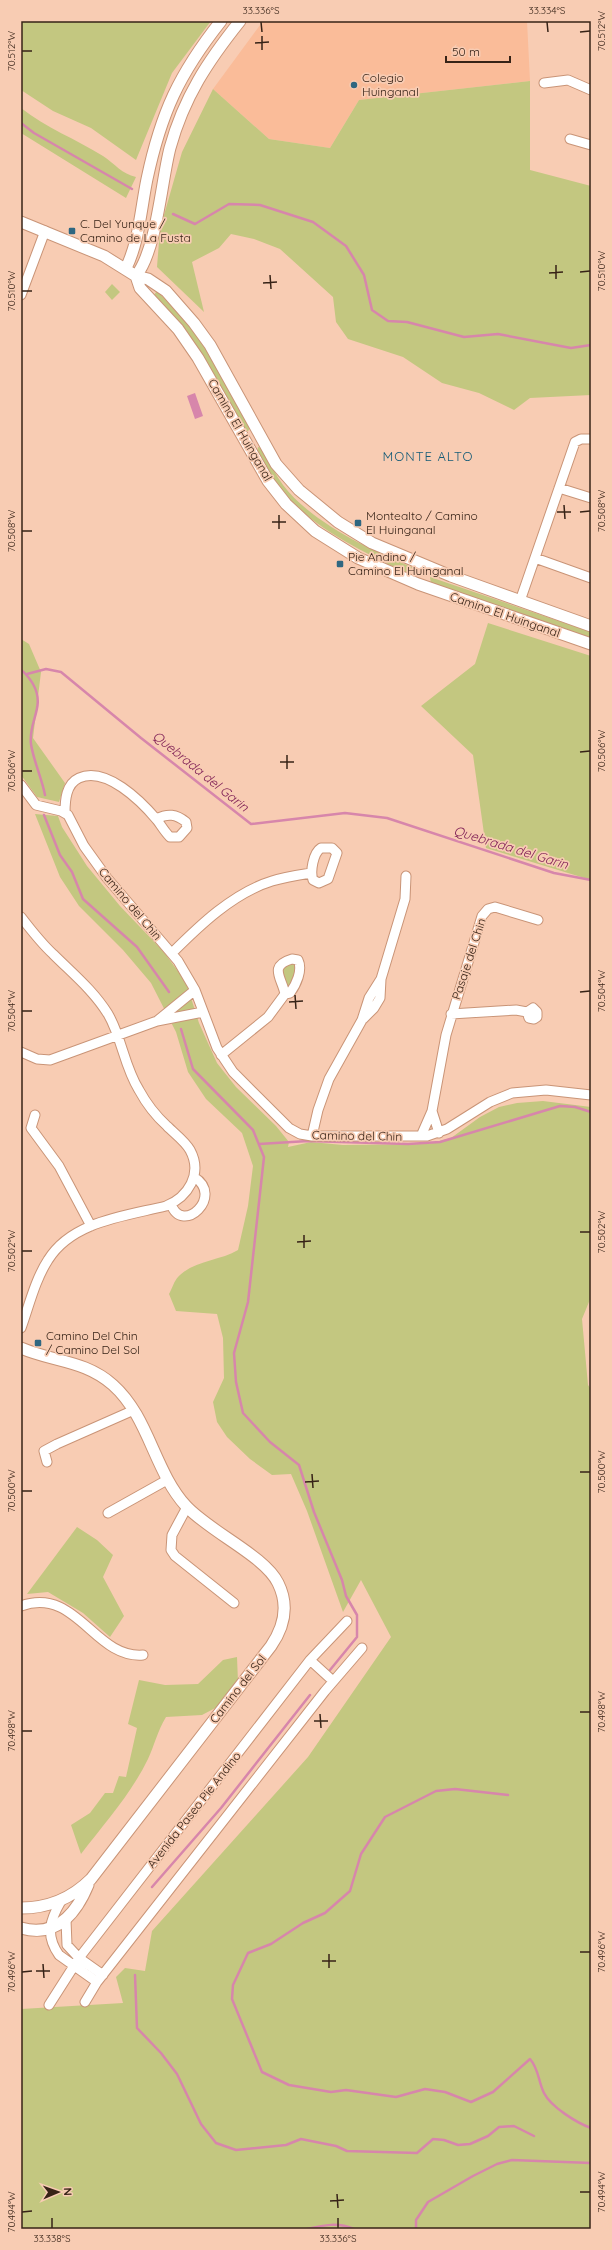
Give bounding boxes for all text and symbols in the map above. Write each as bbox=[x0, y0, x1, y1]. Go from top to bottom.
text: 33.336°S bbox=[242, 4, 280, 17]
text: 33.334°S bbox=[529, 4, 566, 17]
text: 70.512°W bbox=[595, 10, 608, 51]
text: 70.512°W bbox=[5, 30, 18, 71]
scale bar bbox=[446, 38, 510, 64]
text: 50 m bbox=[452, 44, 480, 59]
place label: Colegio Huinganal bbox=[362, 70, 419, 99]
marker: Colegio Huinganal bbox=[349, 80, 359, 90]
place label: C. Del Yunque / Camino de La Fusta bbox=[80, 216, 191, 245]
marker: C. Del Yunque / Camino de La Fusta bbox=[67, 226, 77, 236]
text: 70.510°W bbox=[595, 250, 608, 291]
text: 70.510°W bbox=[5, 270, 18, 311]
street label: Camino El Huinganal bbox=[205, 376, 276, 484]
district label: MONTE ALTO bbox=[382, 448, 474, 464]
text: 70.508°W bbox=[595, 489, 608, 532]
place label: Montealto / Camino El Huinganal bbox=[366, 508, 478, 537]
text: 70.508°W bbox=[5, 509, 18, 552]
marker: Montealto / Camino El Huinganal bbox=[353, 518, 363, 528]
place label: Pie Andino / Camino El Huinganal bbox=[348, 549, 464, 578]
marker: Pie Andino / Camino El Huinganal bbox=[335, 559, 345, 569]
street label: Camino El Huinganal bbox=[448, 589, 562, 640]
water label: Quebrada del Garin bbox=[150, 727, 253, 815]
text: 70.506°W bbox=[595, 729, 608, 772]
text: 70.506°W bbox=[5, 749, 18, 792]
water label: Quebrada del Garin bbox=[452, 822, 571, 872]
street label: Camino del Chin bbox=[96, 864, 165, 943]
street label: Pasaje del Chin bbox=[448, 916, 489, 1002]
text: 70.504°W bbox=[595, 969, 608, 1012]
text: 70.504°W bbox=[5, 989, 18, 1032]
street label: Camino del Chin bbox=[312, 1127, 402, 1144]
text: 70.502°W bbox=[595, 1210, 608, 1253]
text: 70.502°W bbox=[5, 1229, 18, 1272]
place label: Camino Del Chin / Camino Del Sol bbox=[46, 1328, 140, 1357]
marker: Camino Del Chin / Camino Del Sol bbox=[33, 1338, 43, 1348]
text: 70.500°W bbox=[595, 1450, 608, 1494]
text: 70.500°W bbox=[5, 1469, 18, 1513]
street label: Camino del Sol bbox=[206, 1651, 269, 1726]
text: 70.498°W bbox=[595, 1691, 608, 1733]
text: 70.498°W bbox=[5, 1710, 18, 1752]
street label: Avenida Paseo Pie Andino bbox=[143, 1748, 244, 1871]
text: 70.496°W bbox=[595, 1931, 608, 1973]
text: 70.496°W bbox=[5, 1951, 18, 1993]
text: 70.494°W bbox=[595, 2171, 608, 2213]
north arrow bbox=[38, 2172, 78, 2212]
text: N bbox=[61, 2187, 75, 2196]
text: 70.494°W bbox=[5, 2191, 18, 2233]
text: 33.338°S bbox=[33, 2232, 71, 2245]
text: 33.336°S bbox=[319, 2232, 357, 2245]

